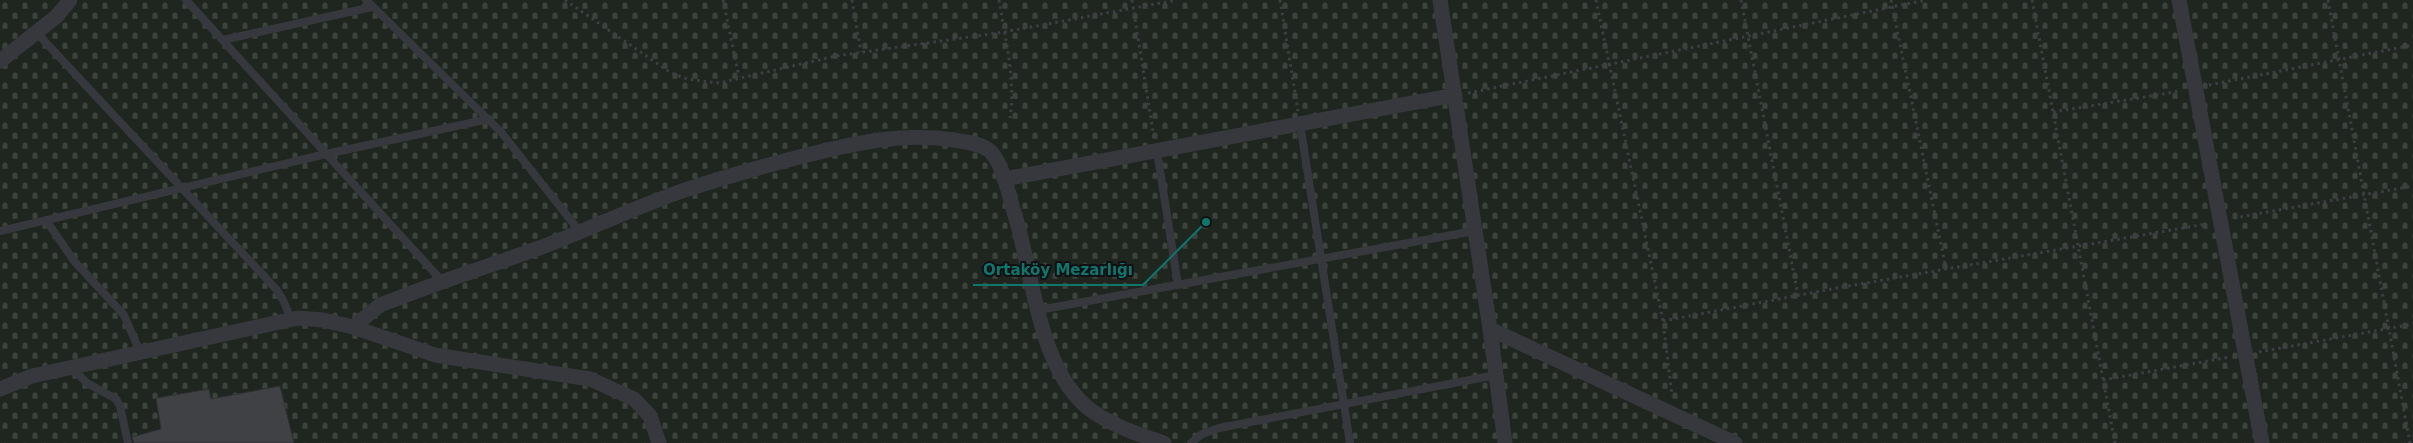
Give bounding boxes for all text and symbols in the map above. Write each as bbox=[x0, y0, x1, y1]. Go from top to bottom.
callout: Ortaköy Mezarlığı bbox=[973, 255, 1143, 285]
text: Ortaköy Mezarlığı bbox=[983, 261, 1133, 279]

